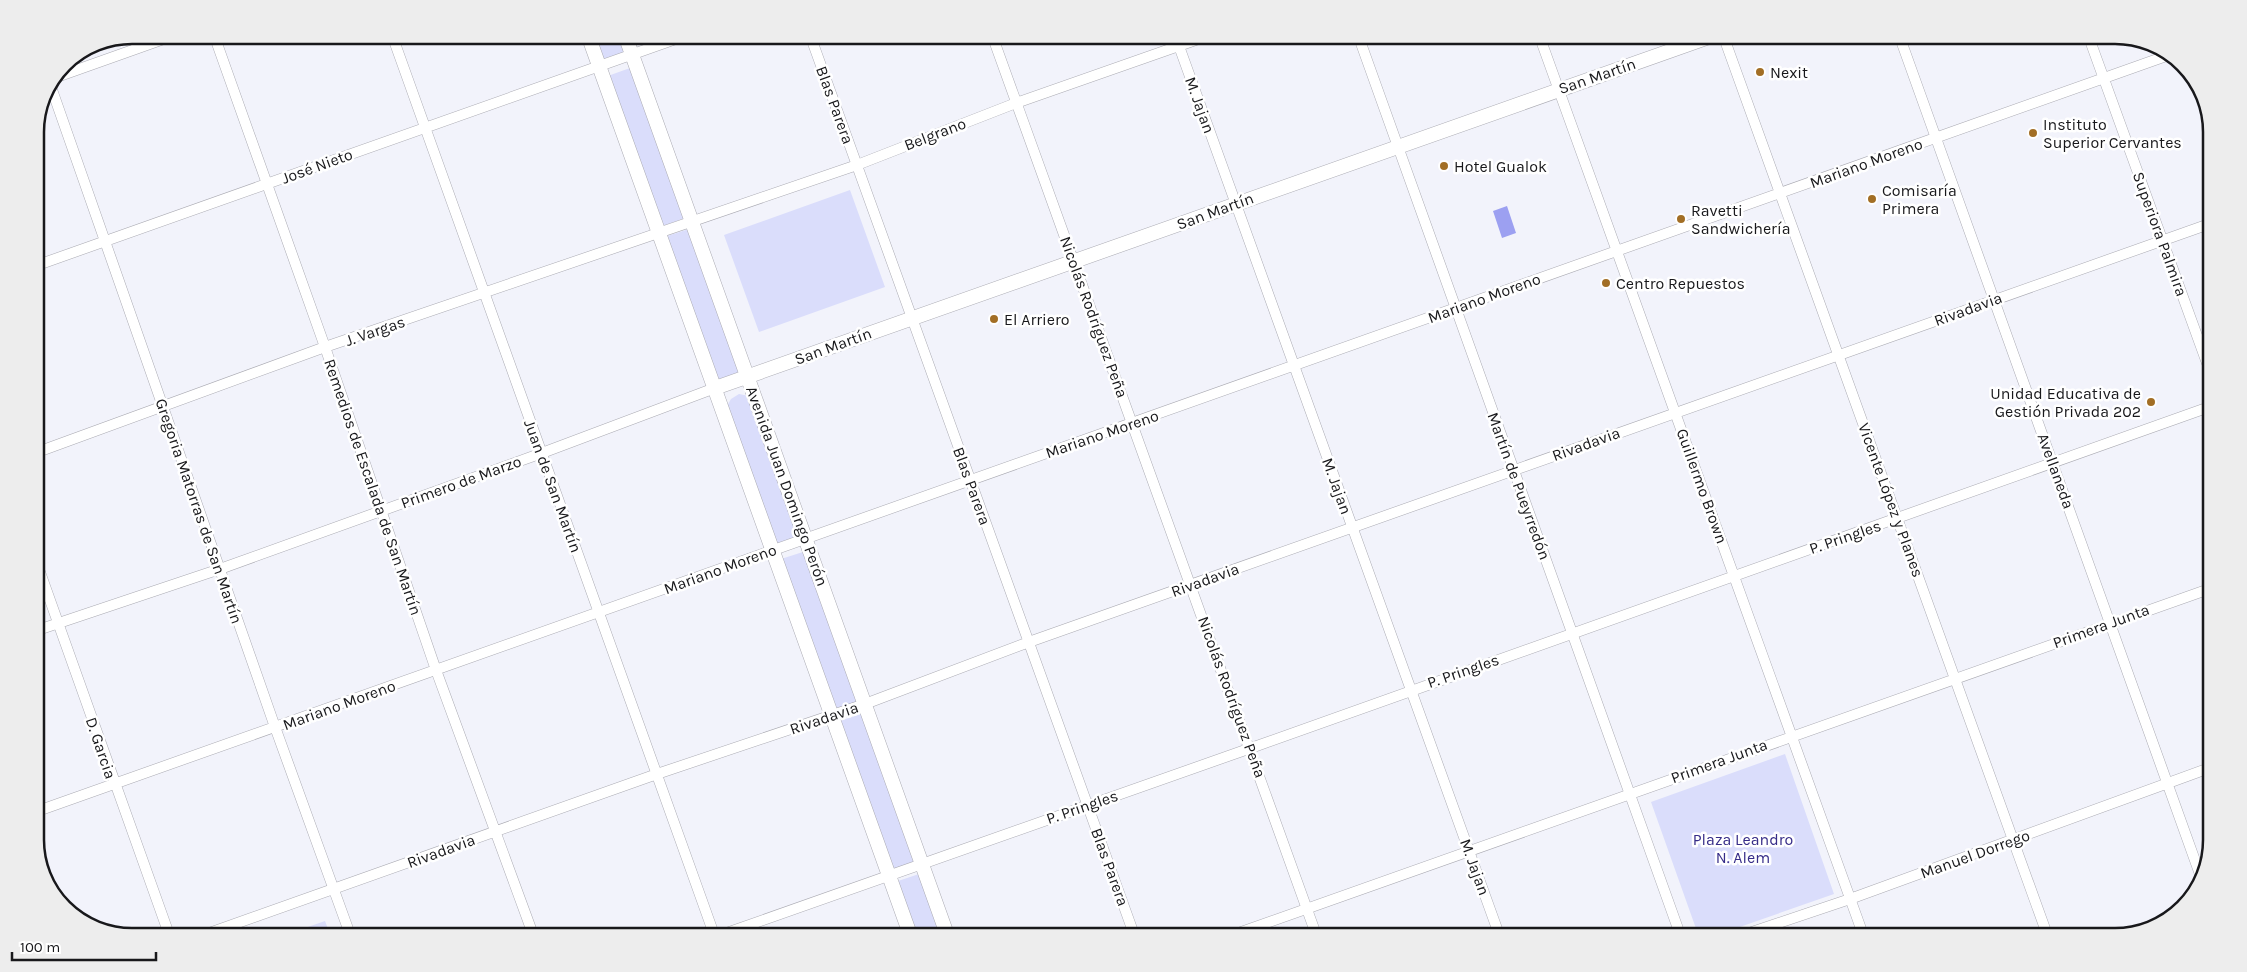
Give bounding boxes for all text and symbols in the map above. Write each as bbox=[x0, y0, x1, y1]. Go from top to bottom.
street label: San Martín bbox=[1556, 54, 1638, 98]
street label: Blas Parera bbox=[812, 63, 858, 147]
place label: Nexit bbox=[1770, 63, 1808, 82]
marker: Nexit bbox=[1754, 66, 1766, 78]
street label: M. Jajan bbox=[1181, 74, 1219, 136]
street label: Belgrano bbox=[901, 114, 969, 154]
place label: Instituto Superior Cervantes bbox=[2043, 115, 2182, 152]
marker: Instituto Superior Cervantes bbox=[2027, 127, 2039, 139]
street label: Mariano Moreno bbox=[1807, 134, 1925, 192]
street label: José Nieto bbox=[279, 144, 355, 188]
place label: Hotel Gualok bbox=[1454, 157, 1547, 176]
marker: Hotel Gualok bbox=[1438, 160, 1450, 172]
street label: Superiora Palmira bbox=[2129, 169, 2191, 299]
place label: Comisaría Primera bbox=[1882, 181, 1957, 218]
street label: San Martín bbox=[1174, 188, 1256, 234]
marker: Comisaría Primera bbox=[1866, 193, 1878, 205]
place label: Ravetti Sandwichería bbox=[1691, 201, 1790, 238]
marker: Ravetti Sandwichería bbox=[1675, 213, 1687, 225]
street label: Nicolás Rodríguez Peña bbox=[1056, 234, 1132, 400]
street label: Mariano Moreno bbox=[1425, 269, 1543, 327]
place label: Centro Repuestos bbox=[1616, 274, 1745, 293]
marker: Centro Repuestos bbox=[1600, 277, 1612, 289]
street label: Rivadavia bbox=[1931, 288, 2005, 330]
place label: El Arriero bbox=[1004, 310, 1070, 329]
street label: J. Vargas bbox=[343, 312, 407, 350]
marker: El Arriero bbox=[988, 313, 1000, 325]
street label: San Martín bbox=[792, 323, 874, 369]
street label: Remedios de Escalada de San Martín bbox=[320, 356, 426, 618]
street label: Avenida Juan Domingo Perón bbox=[742, 383, 832, 589]
place label: Unidad Educativa de Gestión Privada 202 bbox=[1990, 384, 2141, 421]
street label: Gregoria Matorras de San Martín bbox=[151, 396, 247, 626]
marker: Unidad Educativa de Gestión Privada 202 bbox=[2145, 396, 2157, 408]
street label: Mariano Moreno bbox=[1043, 406, 1161, 462]
street label: Martín de Pueyrredón bbox=[1483, 410, 1555, 562]
street label: Juan de San Martín bbox=[520, 417, 586, 555]
street label: Vicente López y Planes bbox=[1854, 420, 1928, 580]
street label: Rivadavia bbox=[1549, 423, 1623, 465]
street label: Guillermo Brown bbox=[1672, 426, 1732, 546]
street label: Avellaneda bbox=[2034, 431, 2078, 511]
street label: Blas Parera bbox=[949, 444, 995, 528]
street label: Primero de Marzo bbox=[398, 451, 524, 513]
street label: M. Jajan bbox=[1318, 455, 1356, 517]
street label: P. Pringles bbox=[1807, 516, 1883, 558]
street label: Mariano Moreno bbox=[661, 540, 779, 598]
street label: Rivadavia bbox=[1168, 559, 1242, 601]
street label: Primera Junta bbox=[2050, 600, 2152, 652]
street label: Nicolás Rodríguez Peña bbox=[1194, 614, 1270, 780]
street label: P. Pringles bbox=[1425, 650, 1501, 692]
street label: Mariano Moreno bbox=[280, 676, 398, 734]
street label: Rivadavia bbox=[787, 697, 861, 739]
street label: D. Garcia bbox=[82, 715, 120, 781]
street label: Primera Junta bbox=[1668, 735, 1770, 787]
street label: P. Pringles bbox=[1044, 786, 1120, 828]
street label: Blas Parera bbox=[1087, 825, 1133, 909]
street label: Manuel Dorrego bbox=[1918, 825, 2032, 883]
street label: Rivadavia bbox=[404, 830, 478, 872]
park label: Plaza Leandro N. Alem bbox=[1693, 830, 1793, 867]
street label: M. Jajan bbox=[1456, 836, 1494, 898]
scale bar bbox=[12, 930, 156, 962]
text: 100 m bbox=[20, 938, 60, 956]

